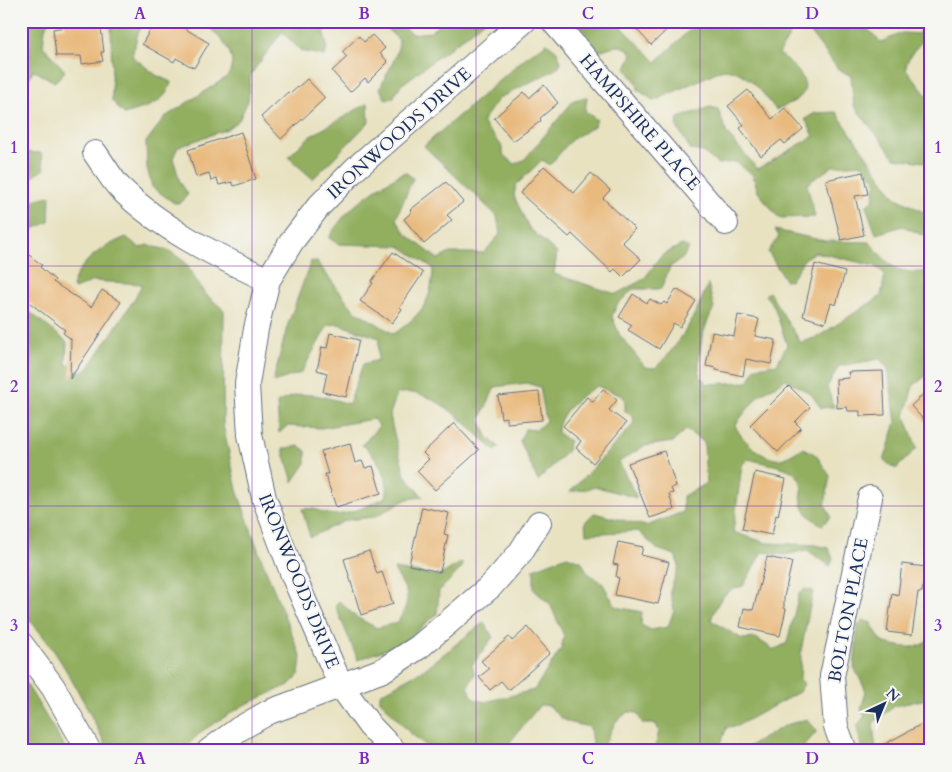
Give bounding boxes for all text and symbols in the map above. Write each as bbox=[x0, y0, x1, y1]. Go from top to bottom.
text: A bbox=[134, 3, 146, 25]
text: B bbox=[358, 3, 370, 25]
text: C bbox=[582, 3, 594, 25]
text: D bbox=[805, 3, 819, 25]
street label: HAMPSHIRE PLACE bbox=[573, 49, 706, 196]
street label: IRONWOODS DRIVE bbox=[322, 62, 477, 205]
text: 1 bbox=[10, 137, 18, 159]
text: 1 bbox=[934, 137, 942, 159]
text: 2 bbox=[10, 376, 18, 398]
text: 2 bbox=[934, 376, 942, 398]
street label: IRONWOODS DRIVE bbox=[252, 490, 345, 672]
street label: BOLTON PLACE bbox=[822, 536, 875, 685]
text: 3 bbox=[10, 615, 18, 637]
text: 3 bbox=[934, 615, 942, 637]
north arrow bbox=[860, 680, 910, 730]
text: N bbox=[882, 684, 904, 706]
text: A bbox=[134, 748, 146, 770]
text: B bbox=[358, 748, 370, 770]
text: C bbox=[582, 748, 594, 770]
text: D bbox=[805, 748, 819, 770]

